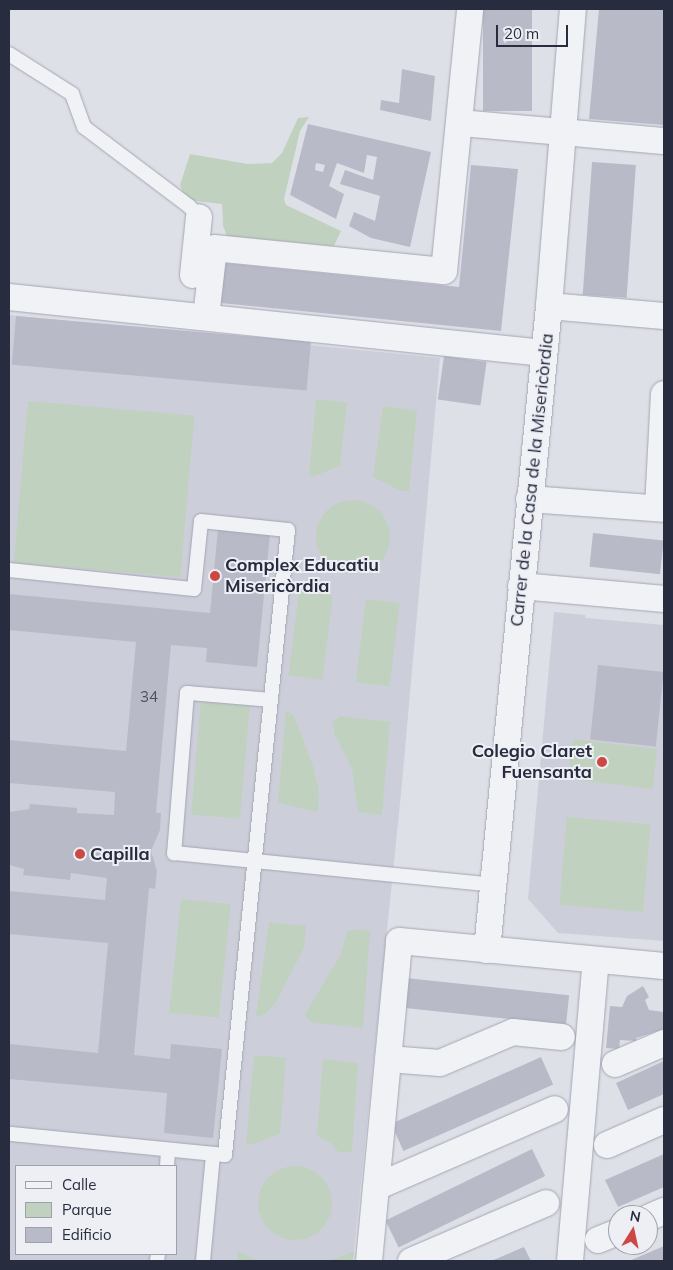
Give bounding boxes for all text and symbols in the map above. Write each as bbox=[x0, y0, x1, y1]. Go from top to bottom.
scale bar bbox=[498, 15, 570, 47]
text: 20 m bbox=[504, 24, 539, 43]
street label: Carrer de la Casa de la Misericòrdia bbox=[506, 332, 558, 628]
place label: Complex Educatiu Misericòrdia bbox=[225, 555, 379, 598]
marker: Complex Educatiu Misericòrdia bbox=[209, 570, 221, 582]
house number: 34 bbox=[140, 688, 158, 706]
place label: Colegio Claret Fuensanta bbox=[472, 741, 592, 784]
marker: Colegio Claret Fuensanta bbox=[596, 756, 608, 768]
place label: Capilla bbox=[90, 843, 150, 865]
marker: Capilla bbox=[74, 848, 86, 860]
legend bbox=[15, 1165, 178, 1255]
text: Calle bbox=[62, 1175, 96, 1194]
text: Parque bbox=[62, 1200, 112, 1219]
north arrow bbox=[608, 1205, 658, 1255]
text: N bbox=[629, 1206, 642, 1226]
text: Edificio bbox=[62, 1225, 112, 1244]

